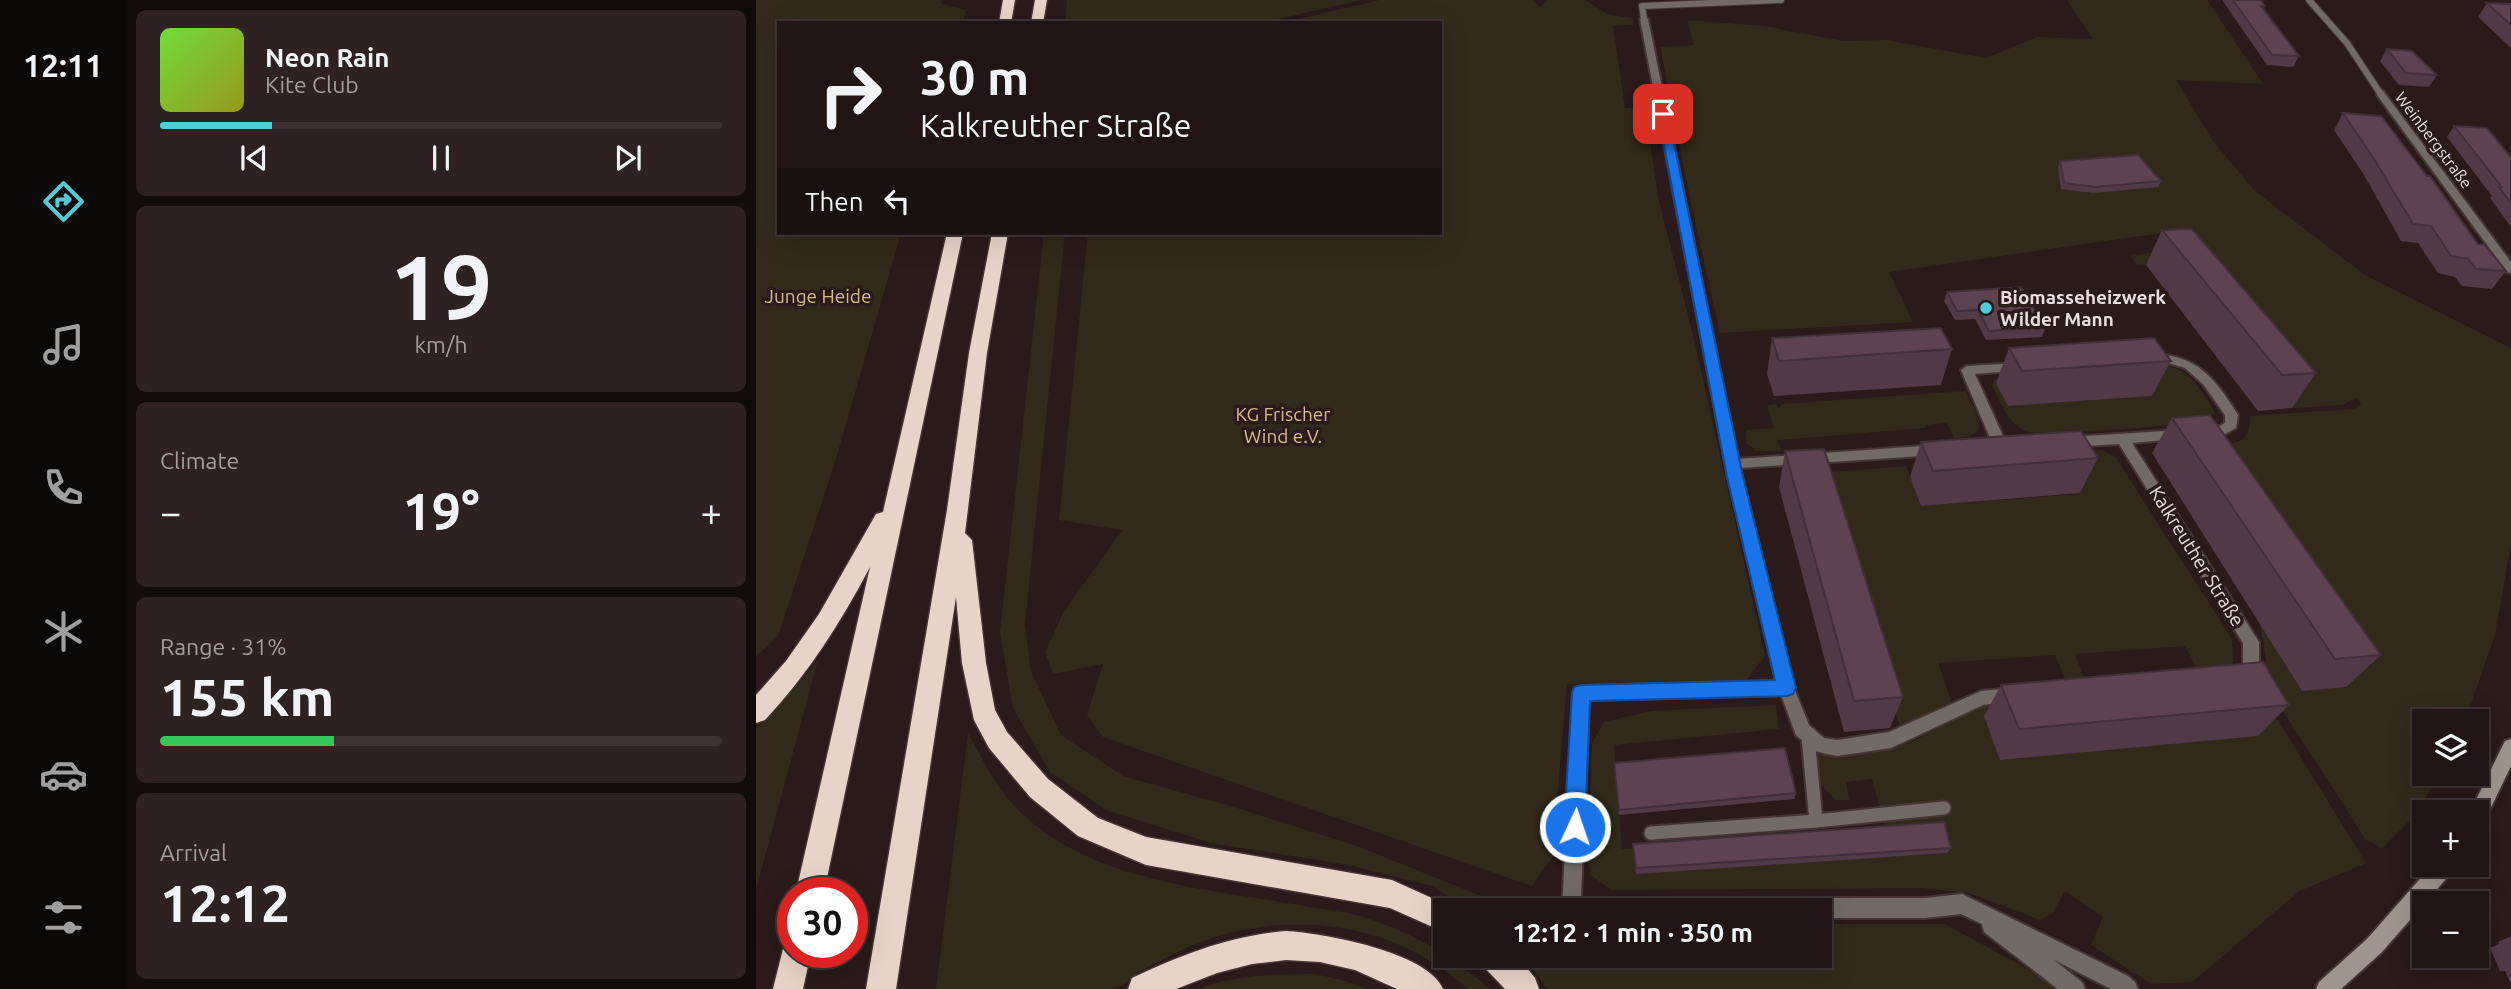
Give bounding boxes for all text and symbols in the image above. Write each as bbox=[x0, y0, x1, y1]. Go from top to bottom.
text: Neon Rain bbox=[265, 43, 390, 72]
text: 12:11 bbox=[23, 47, 103, 83]
icon: right bbox=[805, 49, 896, 140]
text: 30 m bbox=[920, 49, 1029, 104]
text: Kite Club bbox=[265, 72, 359, 97]
pin bbox=[1633, 84, 1693, 144]
street label: Weinbergstraße bbox=[2392, 88, 2476, 192]
icon: arrive bbox=[1644, 95, 1682, 133]
text: Kalkreuther Straße bbox=[920, 107, 1191, 143]
icon: previous bbox=[235, 139, 273, 177]
icon: pause bbox=[422, 139, 460, 177]
icon: next bbox=[609, 139, 647, 177]
icon: directions bbox=[39, 177, 88, 226]
icon: left bbox=[878, 182, 916, 220]
text: Then bbox=[805, 187, 864, 216]
text: 19 bbox=[390, 235, 492, 337]
park label: Junge Heide bbox=[765, 285, 871, 307]
place label: Biomasseheizwerk Wilder Mann bbox=[2000, 286, 2166, 330]
marker: Biomasseheizwerk Wilder Mann bbox=[1978, 300, 1994, 316]
icon: music bbox=[39, 320, 88, 369]
text: km/h bbox=[414, 332, 468, 357]
park label: KG Frischer Wind e.V. bbox=[1235, 403, 1331, 447]
text: Climate bbox=[160, 448, 239, 473]
icon: phone bbox=[39, 463, 88, 512]
text: 19° bbox=[402, 482, 480, 540]
street label: Kalkreuther Straße bbox=[2145, 482, 2249, 630]
text: − bbox=[160, 491, 181, 533]
text: + bbox=[701, 491, 722, 533]
icon: climate bbox=[39, 607, 88, 656]
text: Range · 31% bbox=[160, 634, 287, 659]
text: 155 km bbox=[160, 668, 334, 726]
map controls bbox=[2412, 709, 2489, 968]
button: layers bbox=[2412, 709, 2489, 786]
icon: car bbox=[39, 750, 88, 799]
position arrow bbox=[1538, 790, 1612, 864]
button: + bbox=[2412, 800, 2489, 877]
text: Arrival bbox=[160, 840, 227, 865]
text: 12:12 bbox=[160, 874, 290, 932]
speed limit sign: 30 bbox=[777, 877, 868, 968]
button: − bbox=[2412, 891, 2489, 968]
icon: filters bbox=[39, 893, 88, 942]
text: 12:12 · 1 min · 350 m bbox=[1512, 918, 1753, 947]

